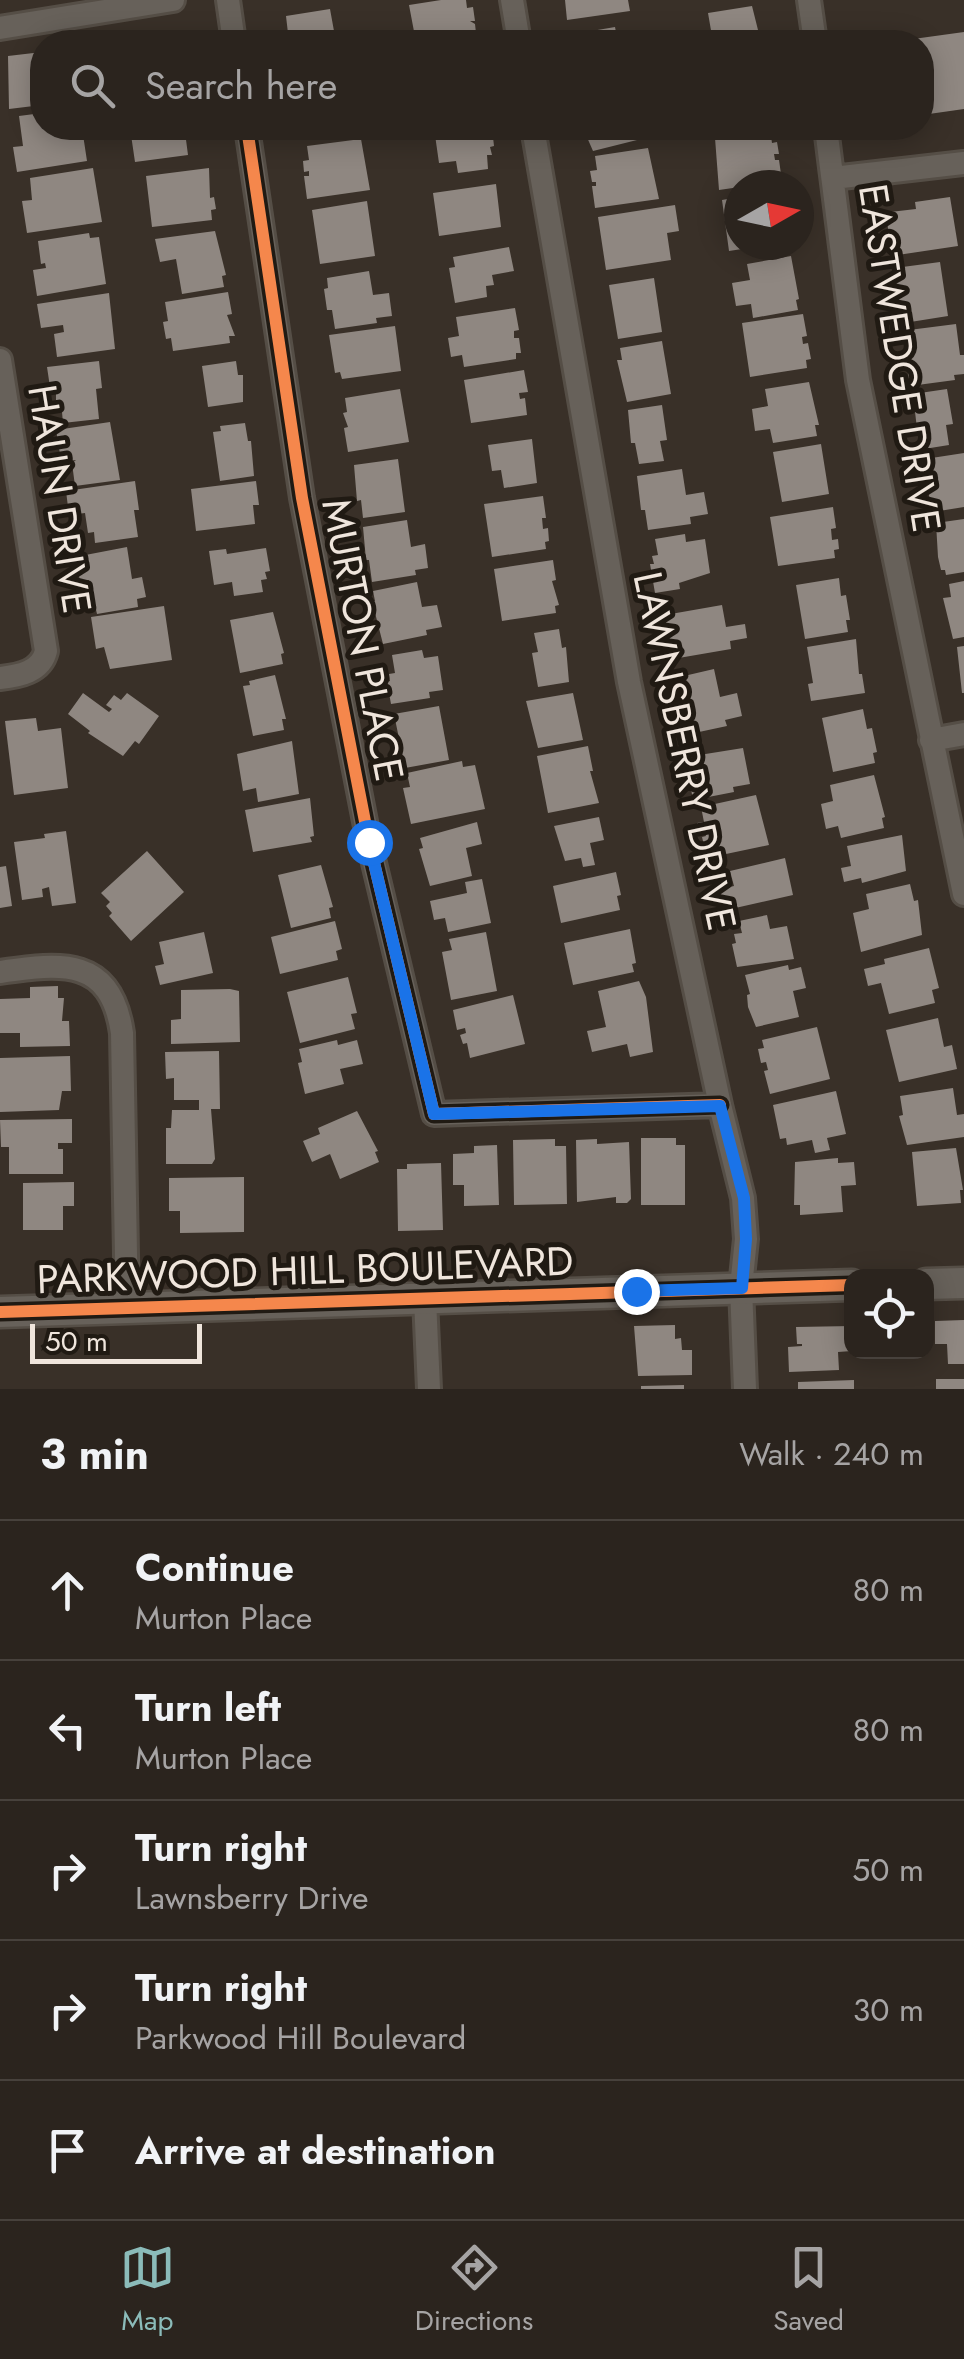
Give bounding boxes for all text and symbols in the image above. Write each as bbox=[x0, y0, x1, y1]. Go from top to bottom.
search box bbox=[30, 30, 934, 140]
icon: search bbox=[65, 58, 120, 113]
text: Search here bbox=[145, 58, 337, 113]
north arrow bbox=[724, 170, 814, 260]
street label: EASTWEDGE DRIVE bbox=[844, 180, 956, 536]
street label: HAUN DRIVE bbox=[13, 380, 107, 618]
street label: MURTON PLACE bbox=[307, 494, 419, 786]
street label: LAWNSBERRY DRIVE bbox=[619, 566, 751, 936]
route start bbox=[347, 820, 393, 866]
street label: PARKWOOD HILL BOULEVARD bbox=[36, 1232, 574, 1308]
route end bbox=[614, 1269, 660, 1315]
map controls bbox=[844, 1269, 934, 1359]
button: locate bbox=[844, 1269, 934, 1359]
scale bar bbox=[30, 1319, 202, 1364]
text: 50 m bbox=[45, 1321, 108, 1362]
text: 3 min bbox=[40, 1424, 149, 1485]
text: Walk · 240 m bbox=[739, 1431, 924, 1477]
text: Continue bbox=[135, 1540, 294, 1595]
icon: ahead bbox=[40, 1563, 95, 1618]
text: 80 m bbox=[853, 1567, 924, 1613]
text: Murton Place bbox=[135, 1595, 312, 1641]
text: Turn left bbox=[135, 1680, 281, 1735]
icon: left bbox=[40, 1703, 95, 1758]
text: 80 m bbox=[853, 1707, 924, 1753]
text: Murton Place bbox=[135, 1735, 312, 1781]
text: Turn right bbox=[135, 1820, 307, 1875]
icon: right bbox=[40, 1843, 95, 1898]
text: 50 m bbox=[852, 1847, 924, 1893]
text: Lawnsberry Drive bbox=[135, 1875, 369, 1921]
text: Turn right bbox=[135, 1960, 307, 2015]
icon: right bbox=[40, 1983, 95, 2038]
text: 30 m bbox=[853, 1987, 924, 2033]
text: Parkwood Hill Boulevard bbox=[135, 2015, 466, 2061]
icon: arrive bbox=[40, 2123, 95, 2178]
text: Arrive at destination bbox=[135, 2123, 496, 2178]
tab: Map bbox=[120, 2240, 175, 2341]
tab: Directions bbox=[415, 2240, 533, 2341]
tab: Saved bbox=[773, 2240, 844, 2341]

